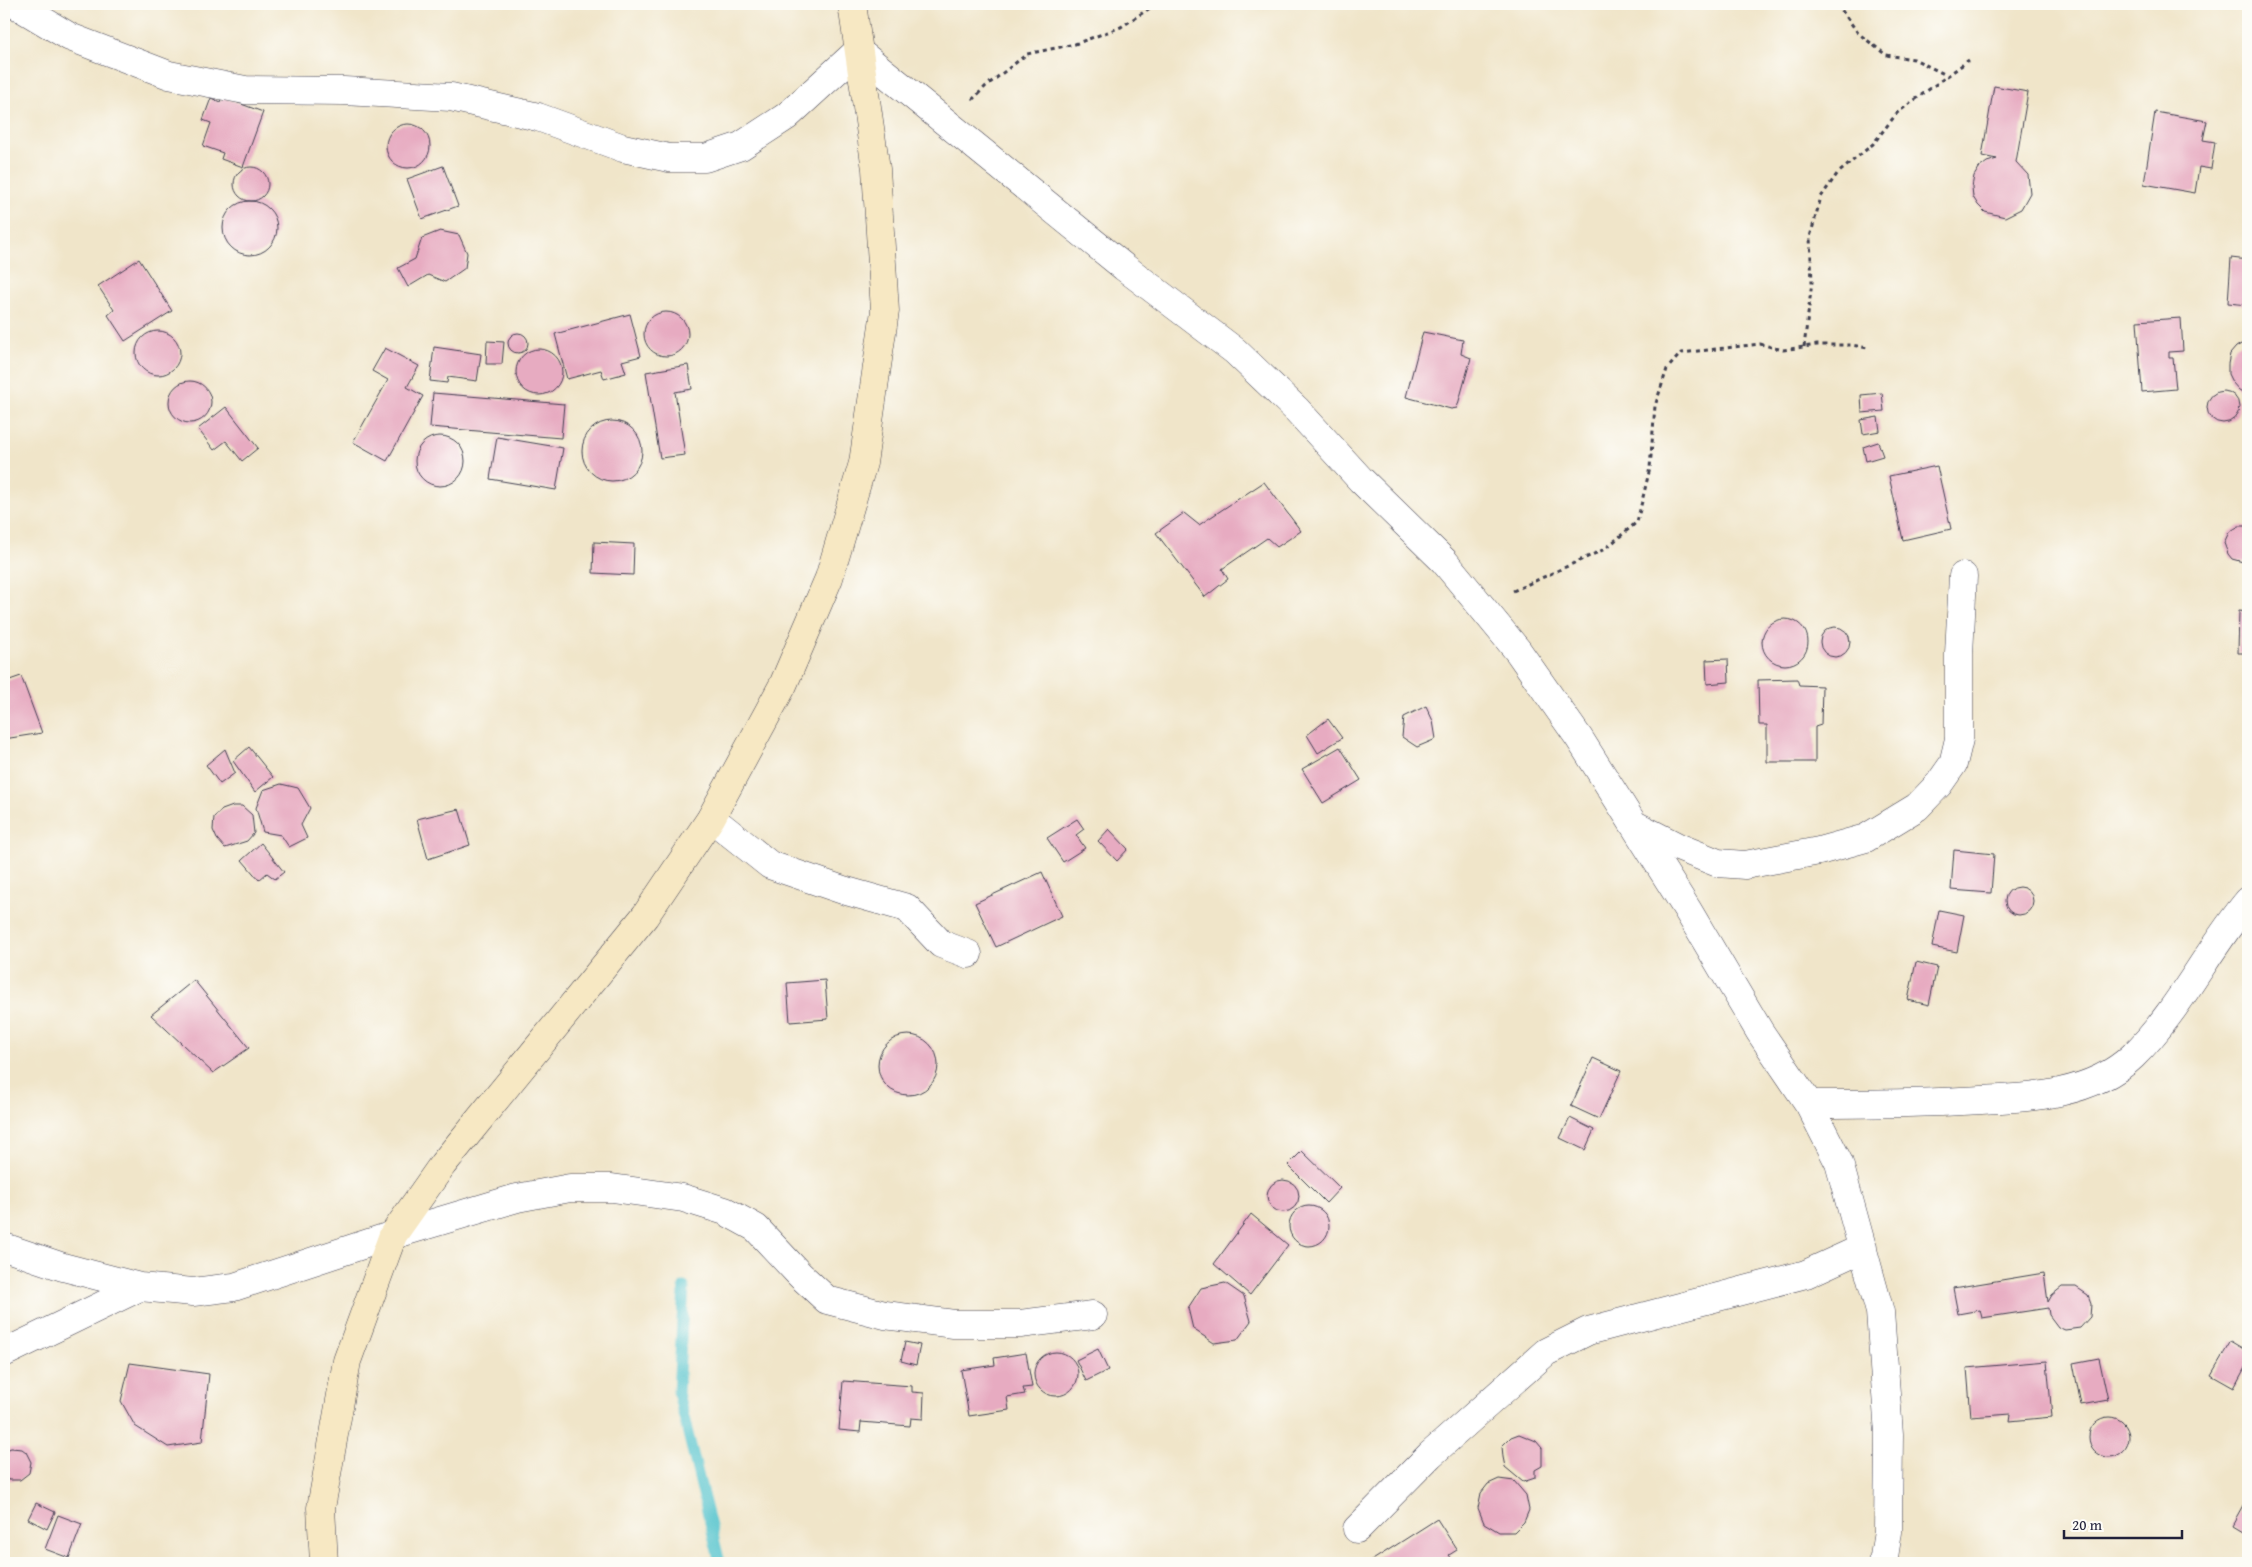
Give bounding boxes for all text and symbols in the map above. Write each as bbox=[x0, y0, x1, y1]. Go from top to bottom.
scale bar bbox=[2064, 1507, 2182, 1539]
text: 20 m bbox=[2072, 1514, 2103, 1535]

